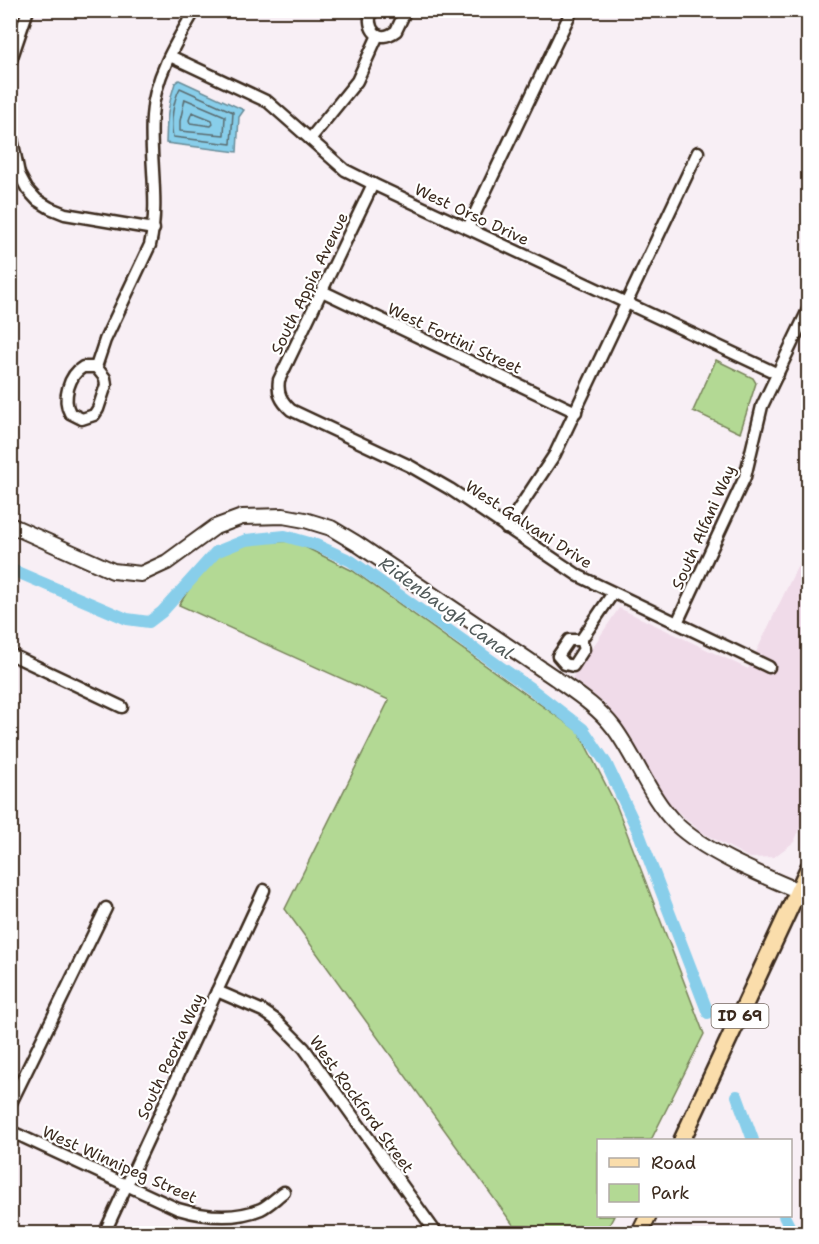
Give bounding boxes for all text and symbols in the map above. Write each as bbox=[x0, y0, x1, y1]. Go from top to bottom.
street label: West Orso Drive bbox=[411, 179, 532, 250]
street label: South Appia Avenue bbox=[266, 209, 353, 358]
street label: West Fortini Street bbox=[384, 298, 525, 379]
street label: South Alfani Way bbox=[667, 462, 740, 593]
street label: West Galvani Drive bbox=[461, 476, 596, 573]
water label: Ridenbaugh Canal bbox=[374, 551, 518, 665]
street label: South Peoria Way bbox=[132, 990, 209, 1123]
road number: ID 69 bbox=[712, 1004, 768, 1028]
street label: West Rockford Street bbox=[305, 1031, 419, 1177]
street label: West Winnipeg Street bbox=[39, 1121, 201, 1208]
legend bbox=[597, 1139, 792, 1217]
text: Road bbox=[651, 1151, 696, 1175]
text: Park bbox=[651, 1181, 690, 1205]

